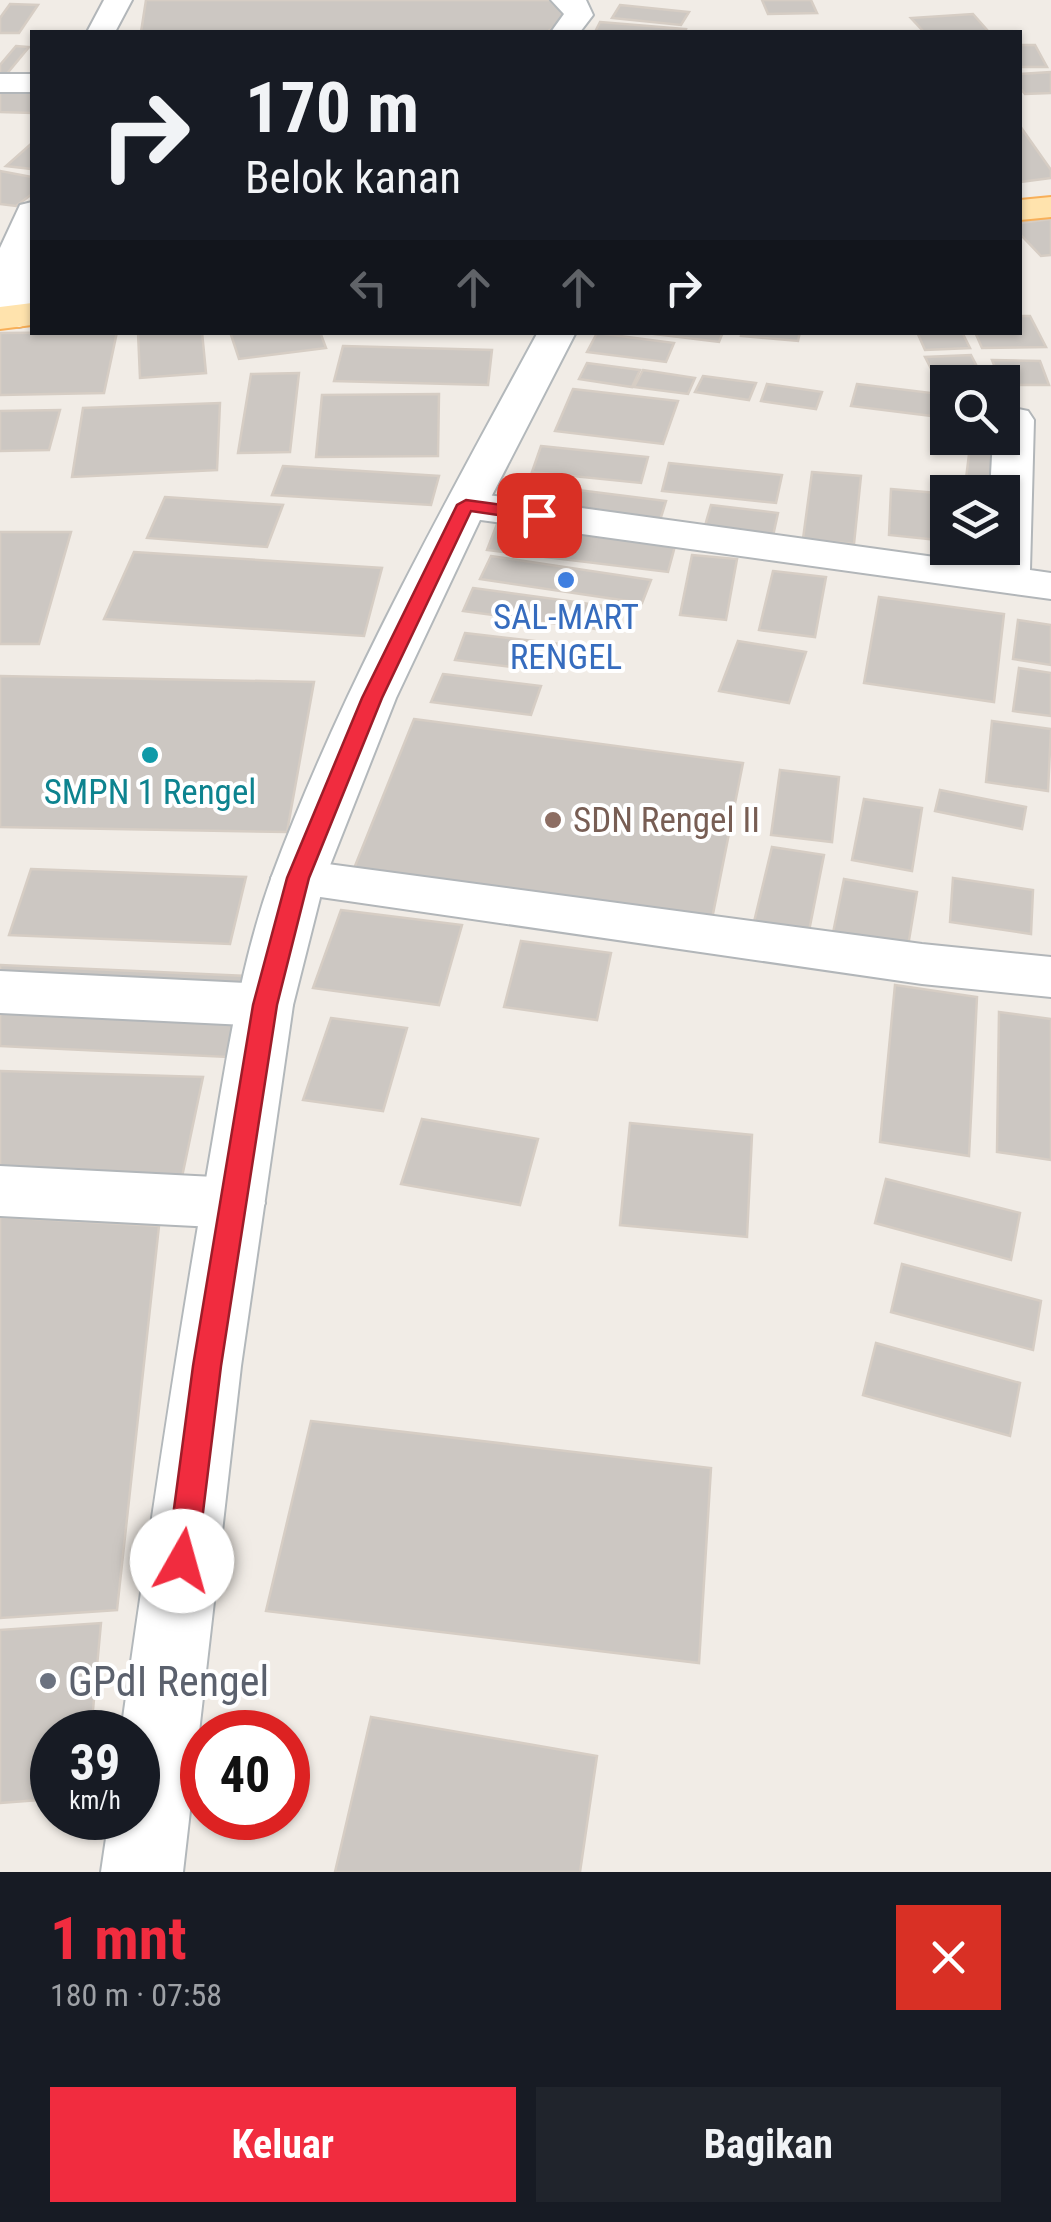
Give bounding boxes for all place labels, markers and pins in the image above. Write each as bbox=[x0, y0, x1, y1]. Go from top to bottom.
pin bbox=[497, 473, 582, 558]
marker: SAL-MART RENGEL bbox=[555, 569, 577, 591]
place label: SAL-MART RENGEL bbox=[493, 597, 639, 678]
marker: SMPN 1 Rengel bbox=[139, 744, 161, 766]
place label: SMPN 1 Rengel bbox=[44, 772, 256, 813]
place label: SDN Rengel II bbox=[573, 800, 760, 841]
marker: SDN Rengel II bbox=[542, 809, 564, 831]
place label: GPdI Rengel bbox=[68, 1657, 269, 1706]
marker: GPdI Rengel bbox=[37, 1670, 59, 1692]

